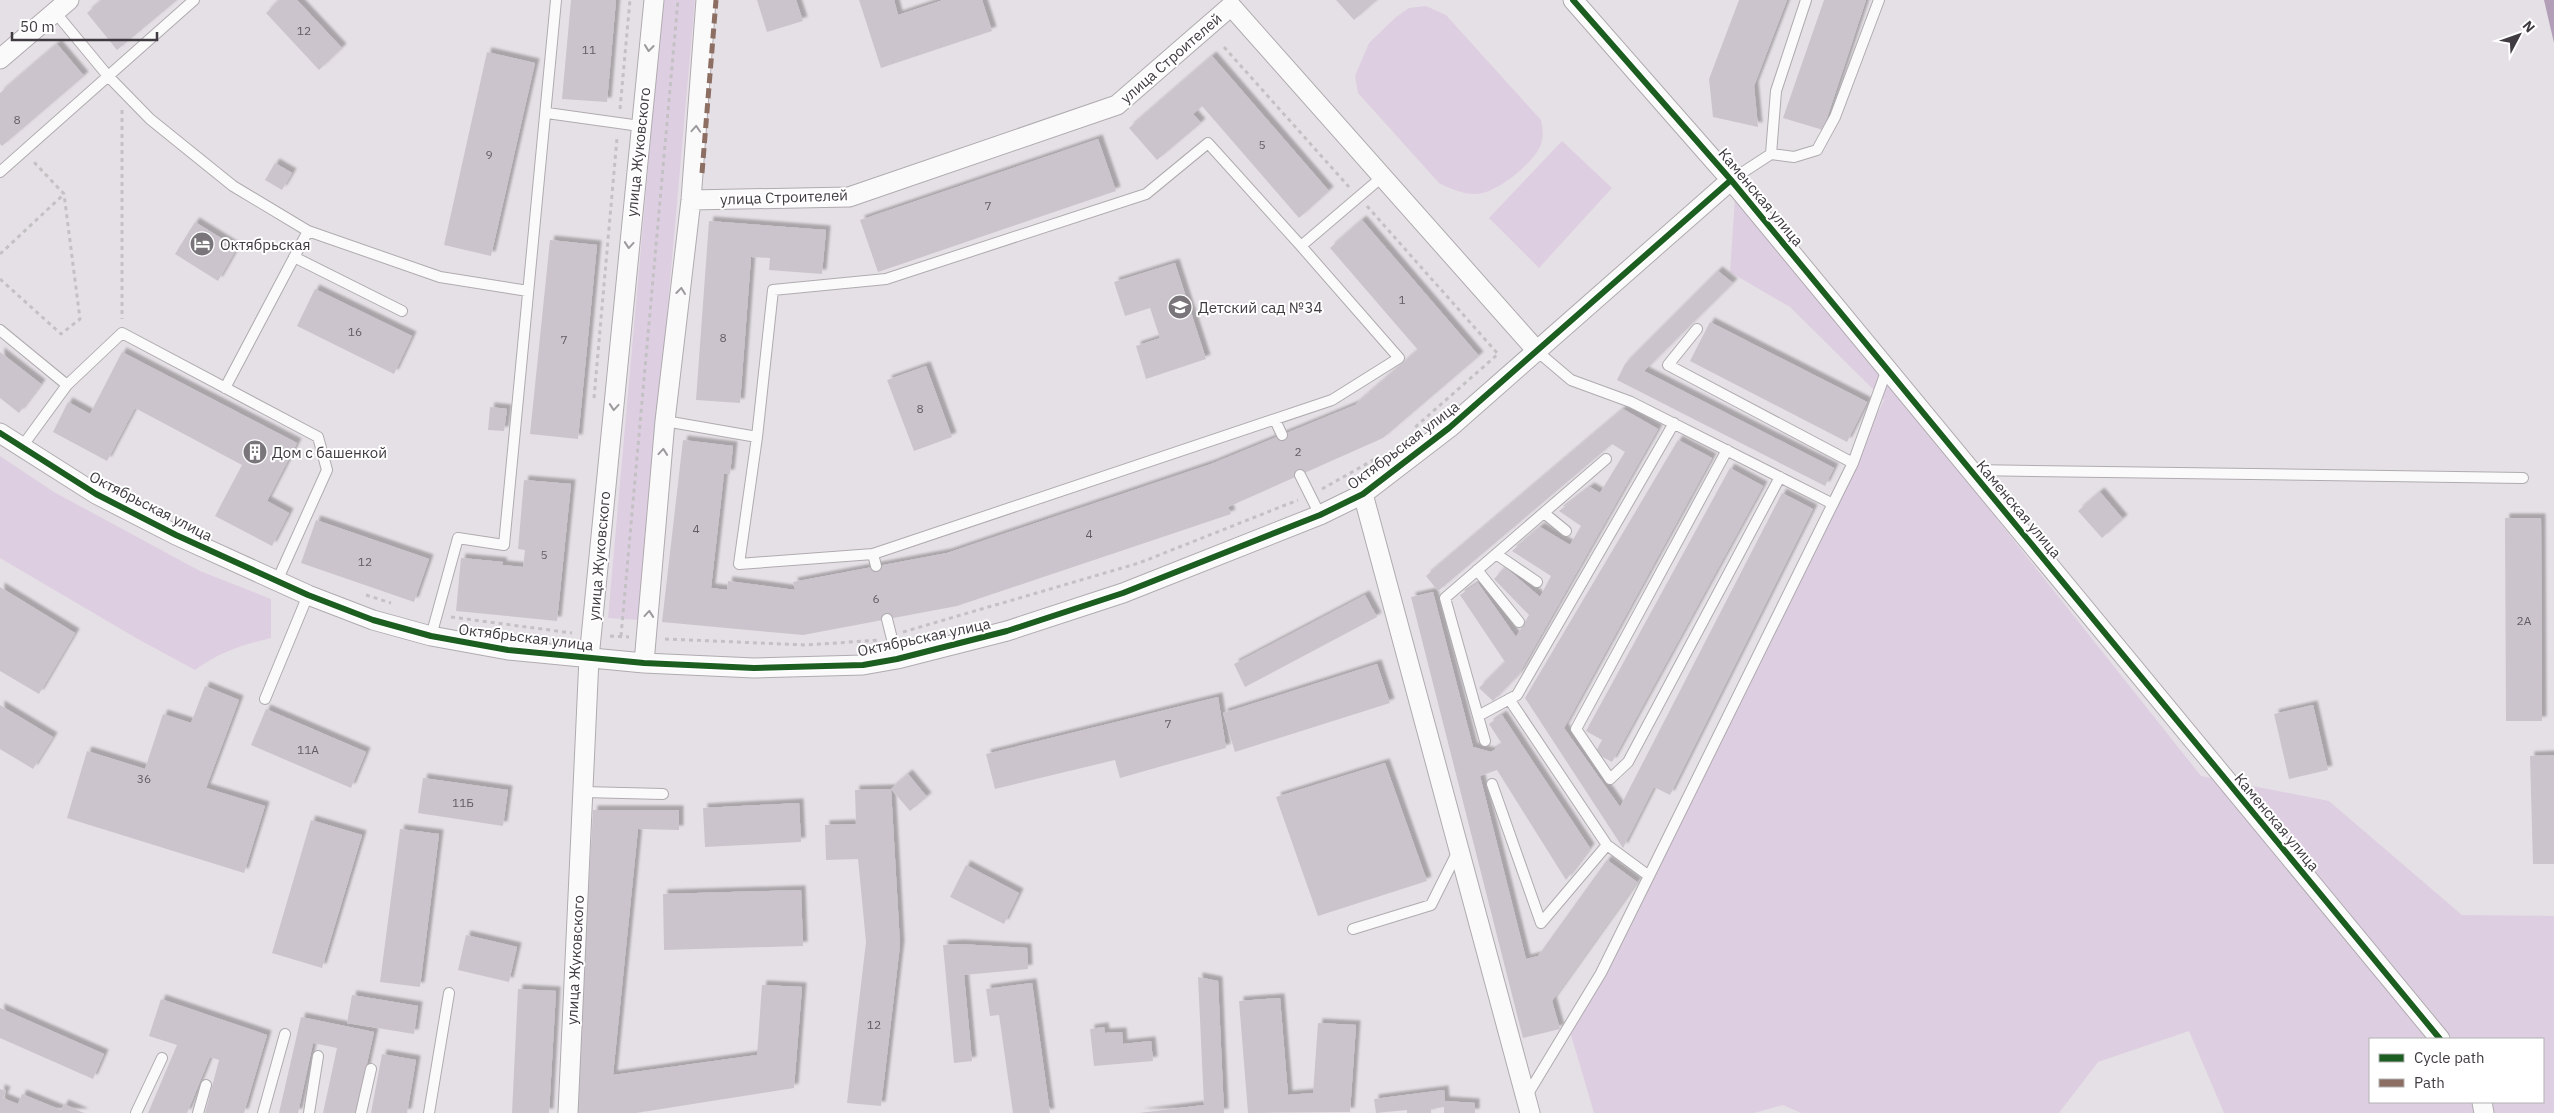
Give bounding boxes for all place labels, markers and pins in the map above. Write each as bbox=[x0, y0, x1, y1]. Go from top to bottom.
hotel icon: Октябрьская bbox=[189, 231, 215, 257]
place label: Октябрьская bbox=[220, 235, 311, 254]
school or university icon: Детский сад №34 bbox=[1167, 294, 1193, 320]
place label: Детский сад №34 bbox=[1198, 298, 1323, 317]
building icon: Дом с башенкой bbox=[242, 439, 268, 465]
place label: Дом с башенкой bbox=[272, 443, 387, 462]

